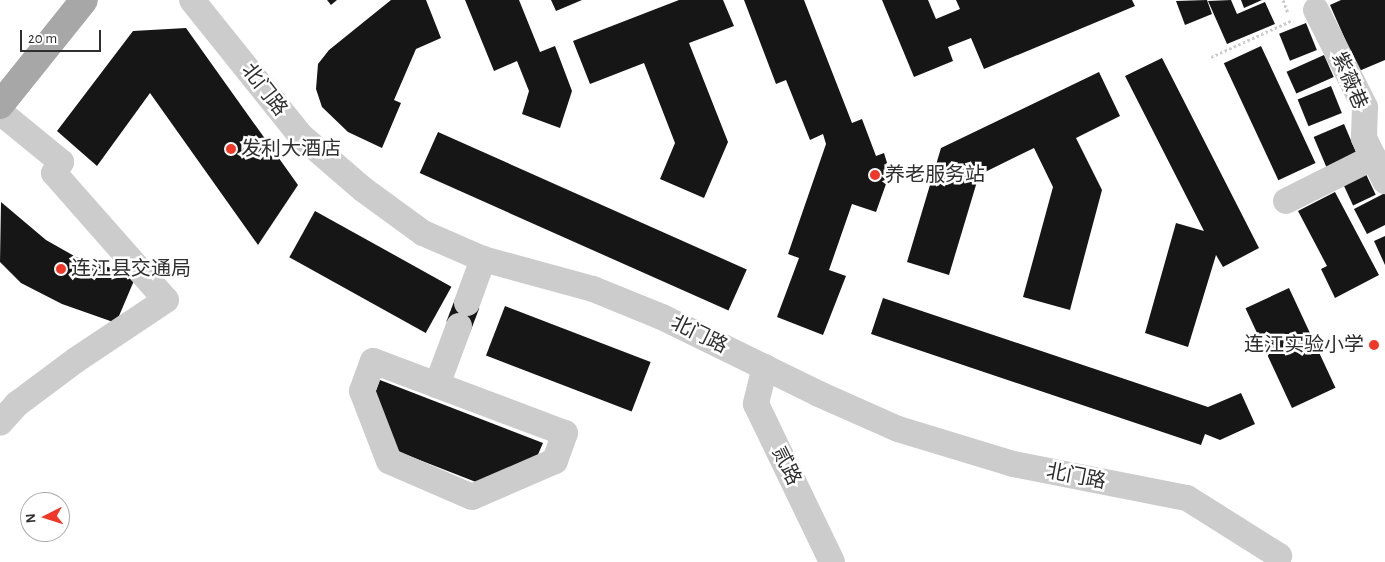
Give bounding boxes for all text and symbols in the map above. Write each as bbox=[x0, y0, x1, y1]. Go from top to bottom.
scale bar bbox=[22, 20, 104, 52]
text: 20 m bbox=[28, 31, 57, 46]
street label: 紫薇巷 bbox=[1326, 49, 1372, 113]
street label: 北门路 bbox=[236, 59, 292, 121]
place label: 发利大酒店 bbox=[241, 137, 341, 161]
marker: 发利大酒店 bbox=[225, 143, 237, 155]
place label: 养老服务站 bbox=[885, 163, 985, 187]
marker: 养老服务站 bbox=[869, 169, 881, 181]
place label: 连江县交通局 bbox=[71, 257, 191, 281]
marker: 连江县交通局 bbox=[55, 263, 67, 275]
street label: 北门路 bbox=[667, 311, 731, 359]
place label: 连江实验小学 bbox=[1244, 333, 1364, 357]
marker: 连江实验小学 bbox=[1368, 339, 1380, 351]
street label: 贰路 bbox=[766, 443, 806, 489]
street label: 北门路 bbox=[1044, 459, 1108, 495]
north arrow bbox=[20, 492, 70, 542]
text: N bbox=[24, 513, 38, 524]

